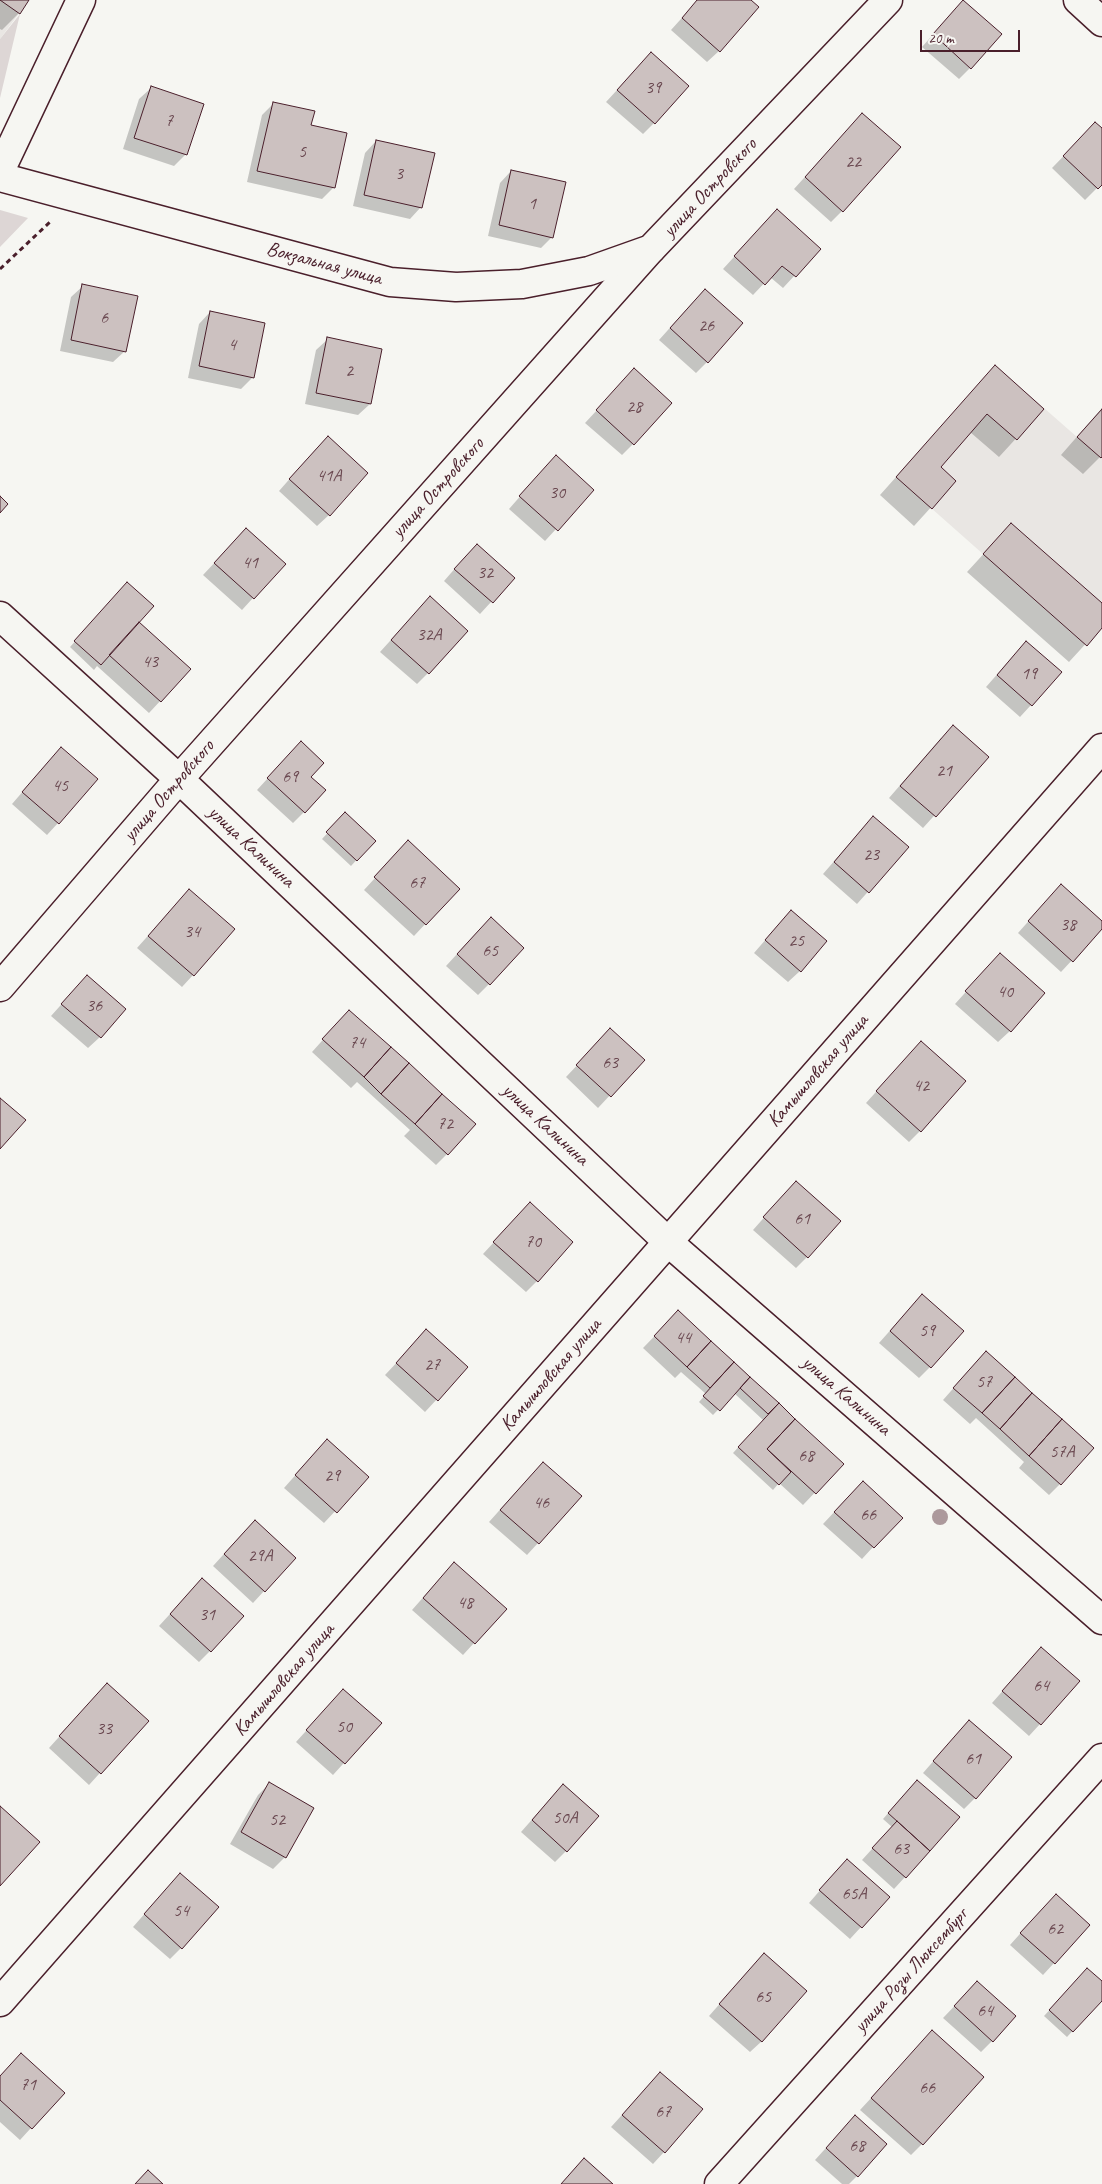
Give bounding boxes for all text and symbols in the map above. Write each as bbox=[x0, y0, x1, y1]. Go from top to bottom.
scale bar bbox=[922, 20, 1022, 52]
text: 20 m bbox=[928, 29, 954, 48]
house number: 39 bbox=[645, 77, 661, 99]
house number: 7 bbox=[165, 110, 173, 132]
street label: улица Островского bbox=[658, 133, 762, 243]
house number: 5 bbox=[298, 141, 306, 163]
house number: 22 bbox=[845, 151, 861, 173]
house number: 3 bbox=[395, 163, 403, 185]
house number: 1 bbox=[528, 193, 536, 215]
street label: Вокзальная улица bbox=[264, 237, 384, 291]
house number: 6 bbox=[100, 307, 108, 329]
house number: 26 bbox=[698, 315, 714, 337]
house number: 4 bbox=[228, 334, 236, 356]
house number: 2 bbox=[345, 360, 353, 382]
house number: 28 bbox=[626, 396, 642, 418]
street label: улица Островского bbox=[387, 433, 489, 543]
house number: 41А bbox=[316, 465, 342, 487]
house number: 30 bbox=[549, 482, 565, 504]
house number: 41 bbox=[242, 552, 258, 574]
house number: 32 bbox=[477, 562, 493, 584]
house number: 32А bbox=[416, 624, 442, 646]
house number: 43 bbox=[142, 651, 158, 673]
house number: 19 bbox=[1021, 663, 1037, 685]
street label: улица Островского bbox=[118, 735, 220, 847]
house number: 21 bbox=[936, 760, 952, 782]
house number: 69 bbox=[282, 766, 298, 788]
house number: 45 bbox=[52, 775, 68, 797]
street label: улица Калинина bbox=[203, 801, 299, 893]
house number: 23 bbox=[863, 844, 879, 866]
house number: 67 bbox=[409, 872, 425, 894]
house number: 38 bbox=[1060, 914, 1076, 936]
house number: 34 bbox=[184, 921, 200, 943]
house number: 25 bbox=[788, 930, 804, 952]
house number: 65 bbox=[482, 940, 498, 962]
house number: 40 bbox=[997, 981, 1013, 1003]
house number: 36 bbox=[86, 995, 102, 1017]
street label: Камышловская улица bbox=[762, 1009, 874, 1133]
house number: 74 bbox=[349, 1032, 365, 1054]
house number: 63 bbox=[602, 1052, 618, 1074]
house number: 42 bbox=[913, 1075, 929, 1097]
street label: улица Калинина bbox=[497, 1079, 593, 1171]
house number: 72 bbox=[437, 1113, 453, 1135]
house number: 61 bbox=[794, 1208, 810, 1230]
house number: 70 bbox=[525, 1231, 541, 1253]
street label: Камышловская улица bbox=[495, 1313, 607, 1437]
house number: 59 bbox=[919, 1320, 935, 1342]
house number: 44 bbox=[675, 1327, 691, 1349]
street label: улица Калинина bbox=[797, 1351, 895, 1441]
house number: 27 bbox=[424, 1354, 440, 1376]
house number: 57 bbox=[976, 1371, 992, 1393]
house number: 57А bbox=[1049, 1441, 1075, 1463]
house number: 68 bbox=[798, 1445, 814, 1467]
house number: 29 bbox=[324, 1465, 340, 1487]
house number: 46 bbox=[533, 1492, 549, 1514]
house number: 66 bbox=[860, 1504, 876, 1526]
house number: 29А bbox=[247, 1545, 273, 1567]
house number: 48 bbox=[457, 1592, 473, 1614]
house number: 31 bbox=[199, 1604, 215, 1626]
street label: Камышловская улица bbox=[228, 1618, 340, 1742]
house number: 64 bbox=[1033, 1675, 1049, 1697]
house number: 50 bbox=[336, 1716, 352, 1738]
house number: 33 bbox=[96, 1718, 112, 1740]
house number: 61 bbox=[965, 1748, 981, 1770]
house number: 50А bbox=[552, 1807, 578, 1829]
house number: 52 bbox=[269, 1809, 285, 1831]
house number: 63 bbox=[893, 1838, 909, 1860]
house number: 65А bbox=[841, 1883, 867, 1905]
house number: 54 bbox=[173, 1900, 189, 1922]
street label: улица Розы Люксембург bbox=[849, 1904, 973, 2038]
house number: 62 bbox=[1047, 1918, 1063, 1940]
house number: 65 bbox=[755, 1986, 771, 2008]
house number: 64 bbox=[977, 2000, 993, 2022]
house number: 71 bbox=[20, 2074, 36, 2096]
house number: 66 bbox=[919, 2077, 935, 2099]
house number: 67 bbox=[655, 2101, 671, 2123]
house number: 68 bbox=[849, 2135, 865, 2157]

